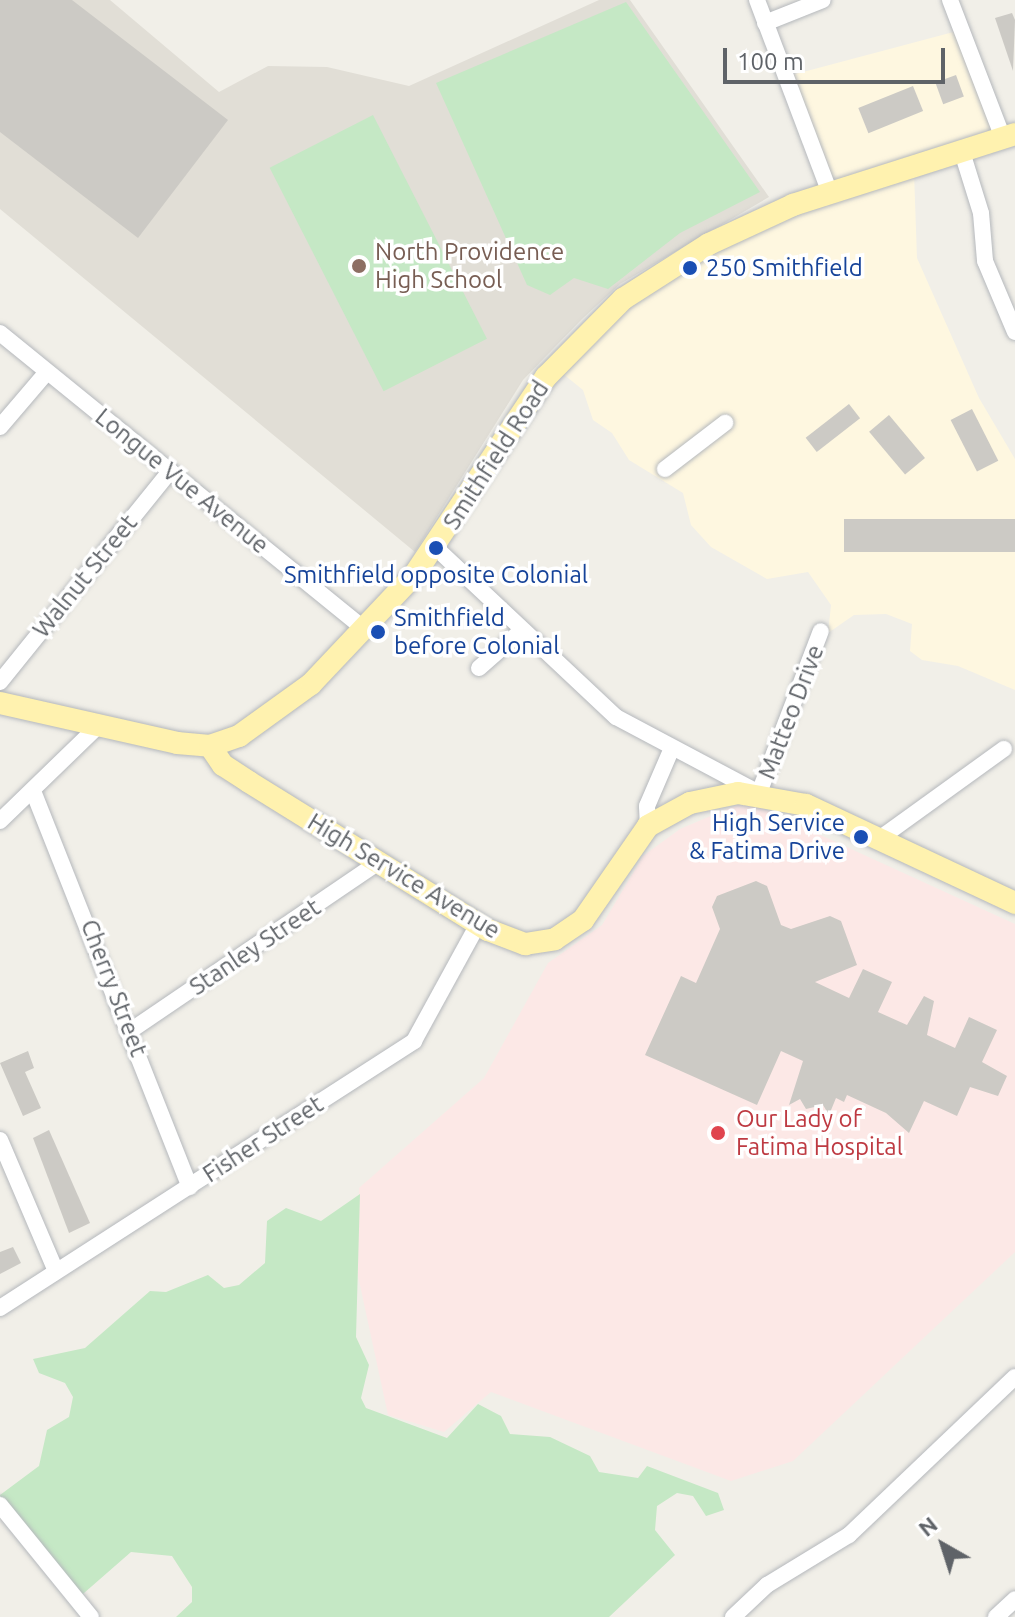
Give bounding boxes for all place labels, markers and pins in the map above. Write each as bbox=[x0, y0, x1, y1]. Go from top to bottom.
place label: North Providence High School bbox=[375, 238, 564, 294]
place label: 250 Smithfield bbox=[706, 254, 863, 282]
marker: North Providence High School bbox=[350, 257, 368, 275]
marker: 250 Smithfield bbox=[681, 259, 699, 277]
marker: Smithfield opposite Colonial bbox=[427, 539, 445, 557]
place label: Smithfield opposite Colonial bbox=[284, 561, 588, 589]
place label: Smithfield before Colonial bbox=[394, 604, 559, 660]
marker: Smithfield before Colonial bbox=[369, 623, 387, 641]
place label: High Service & Fatima Drive bbox=[689, 809, 845, 865]
marker: High Service & Fatima Drive bbox=[852, 828, 870, 846]
place label: Our Lady of Fatima Hospital bbox=[736, 1105, 903, 1161]
marker: Our Lady of Fatima Hospital bbox=[707, 1122, 729, 1144]

